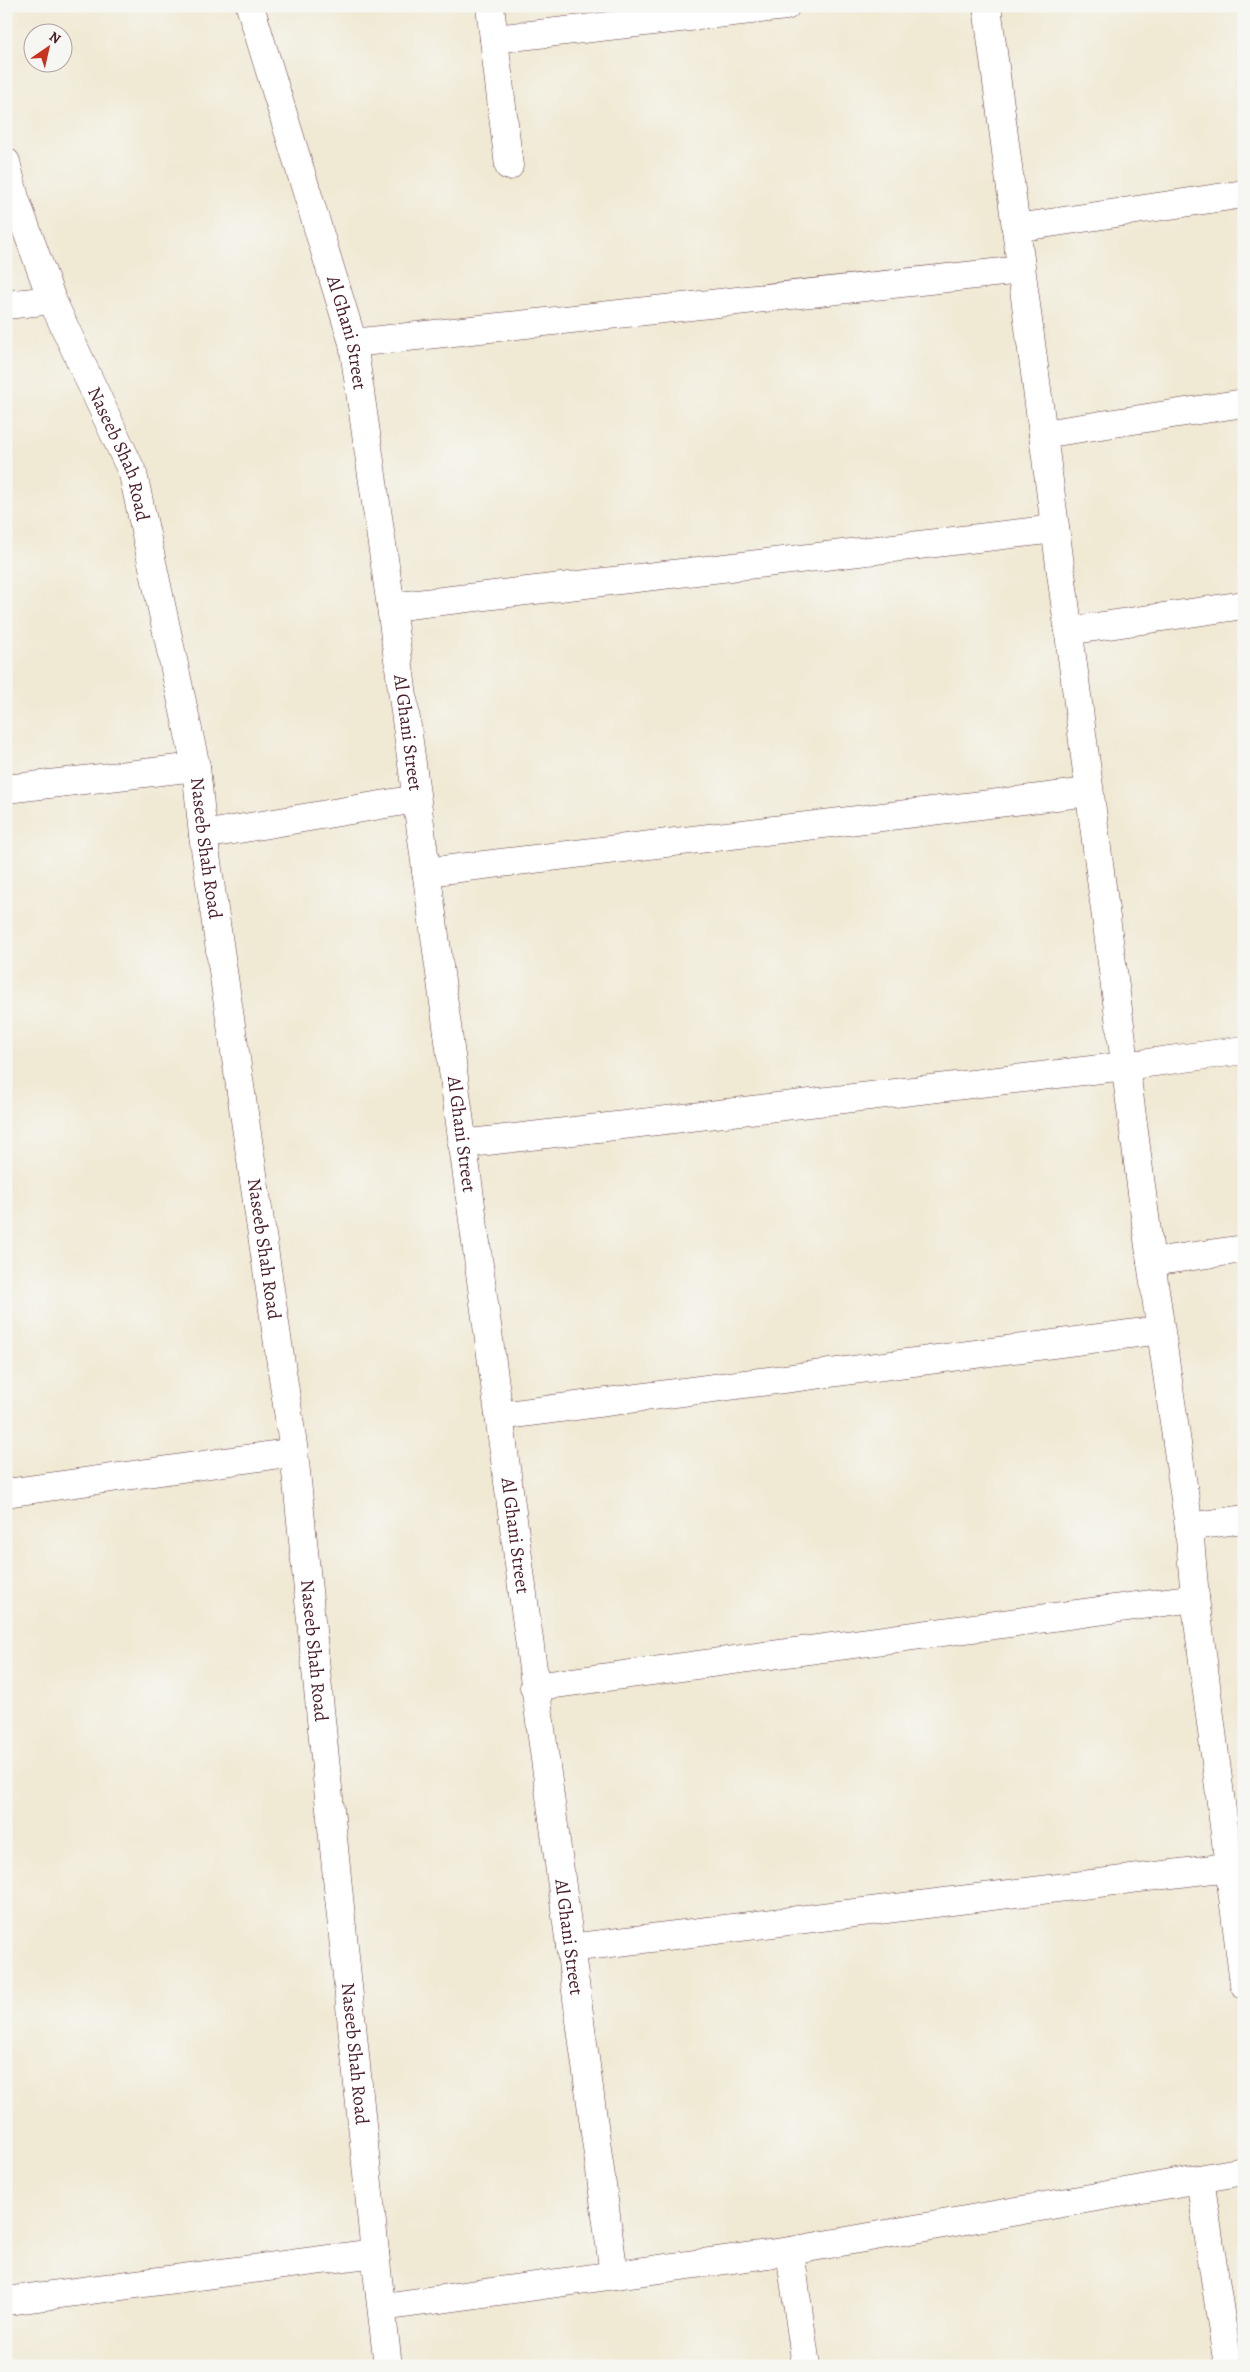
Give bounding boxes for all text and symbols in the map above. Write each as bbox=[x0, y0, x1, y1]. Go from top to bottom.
north arrow bbox=[22, 22, 72, 72]
text: N bbox=[45, 27, 65, 48]
street label: Al Ghani Street bbox=[320, 271, 373, 391]
street label: Naseeb Shah Road bbox=[81, 383, 156, 524]
street label: Al Ghani Street bbox=[387, 672, 428, 792]
street label: Naseeb Shah Road bbox=[184, 776, 228, 922]
street label: Al Ghani Street bbox=[441, 1074, 482, 1194]
street label: Naseeb Shah Road bbox=[241, 1176, 287, 1322]
street label: Al Ghani Street bbox=[494, 1475, 536, 1595]
street label: Naseeb Shah Road bbox=[294, 1578, 334, 1724]
street label: Al Ghani Street bbox=[548, 1876, 589, 1997]
street label: Naseeb Shah Road bbox=[335, 1981, 375, 2127]

